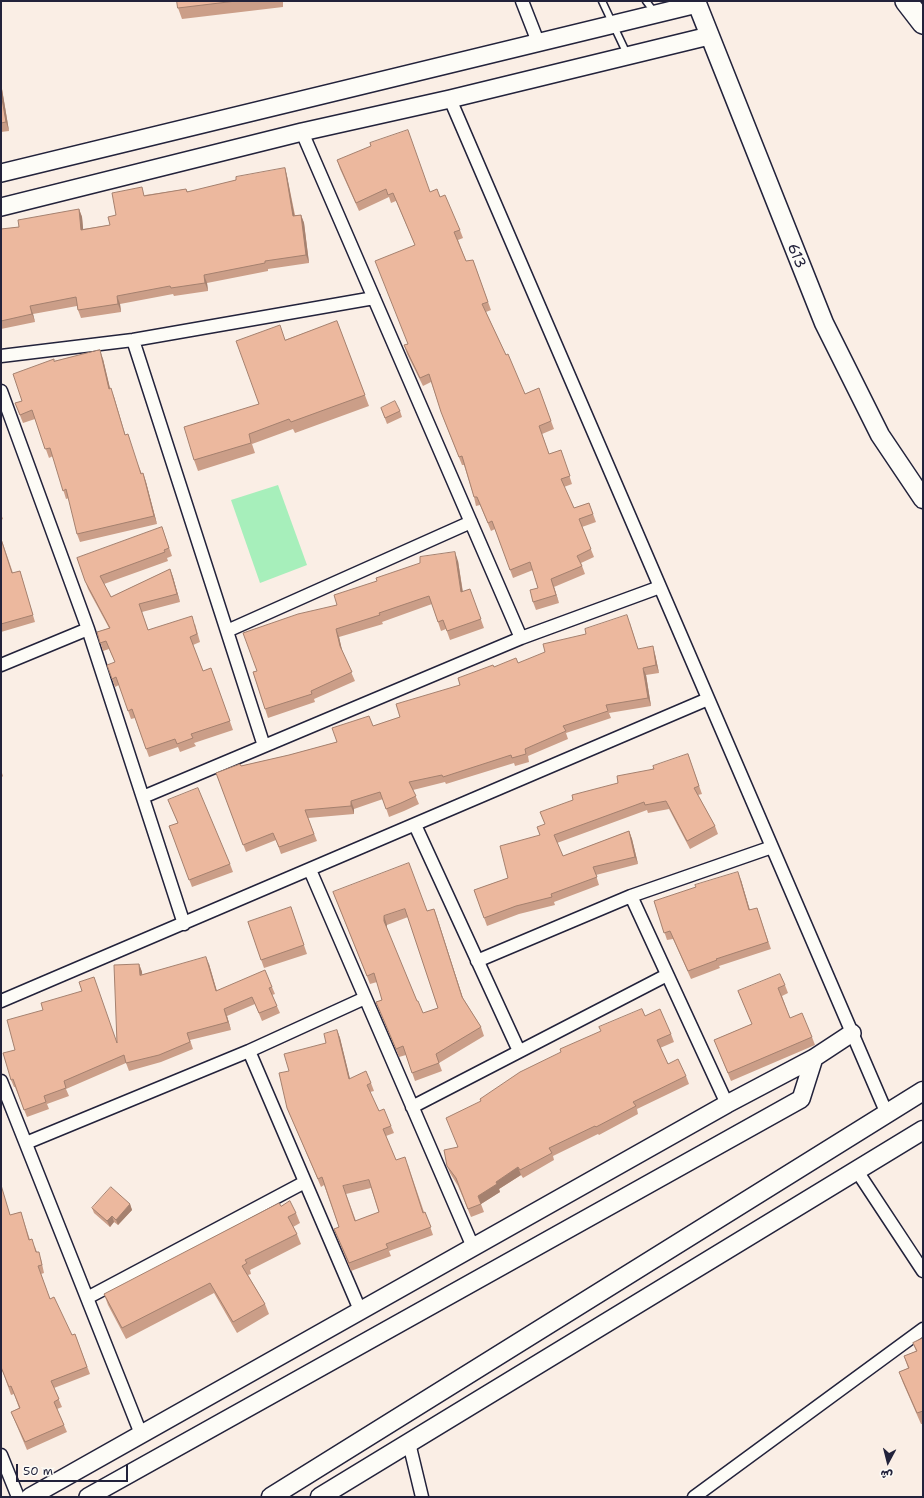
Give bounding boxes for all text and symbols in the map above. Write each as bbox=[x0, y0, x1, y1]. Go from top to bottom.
street label: 613 bbox=[783, 241, 809, 271]
north arrow bbox=[868, 1442, 908, 1482]
scale bar bbox=[18, 1456, 130, 1482]
text: 50 m bbox=[23, 1463, 53, 1479]
text: ش bbox=[880, 1466, 893, 1483]

